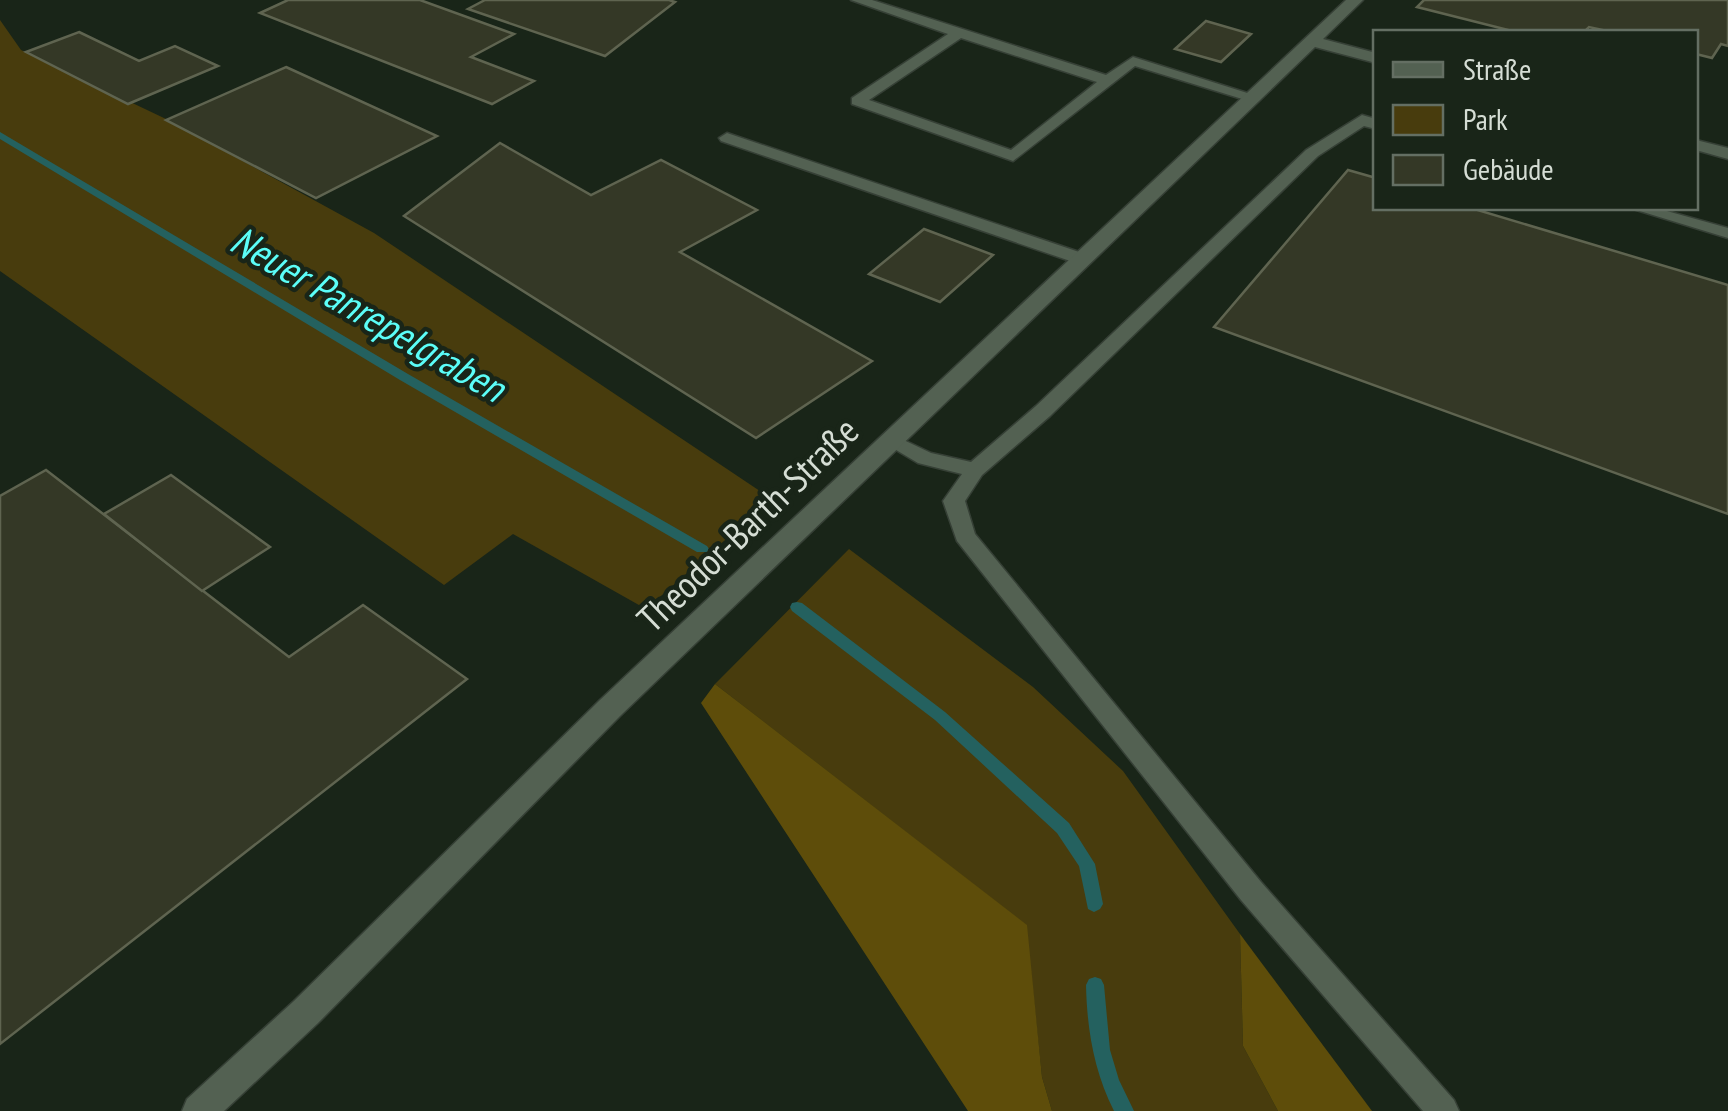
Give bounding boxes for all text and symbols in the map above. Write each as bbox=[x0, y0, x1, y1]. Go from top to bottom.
legend bbox=[1373, 30, 1698, 210]
text: Straße bbox=[1463, 49, 1531, 88]
text: Park bbox=[1463, 99, 1508, 138]
text: Gebäude bbox=[1463, 149, 1554, 188]
water label: Neuer Panrepelgraben bbox=[222, 214, 517, 414]
street label: Theodor-Barth-Straße bbox=[626, 406, 868, 642]

